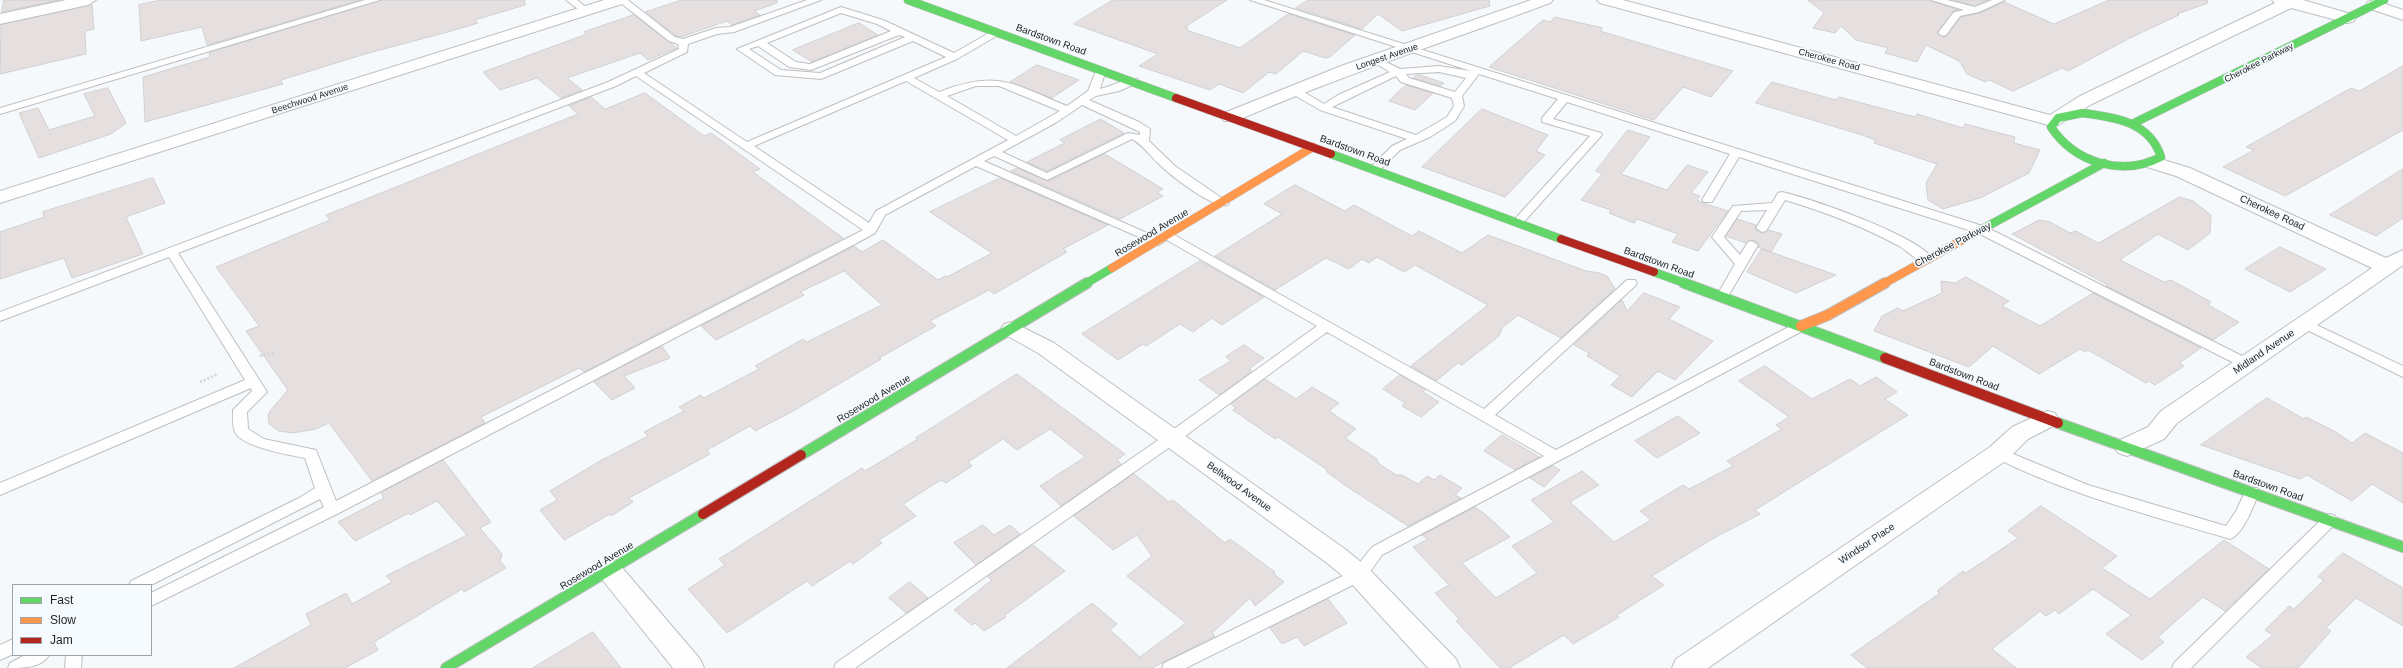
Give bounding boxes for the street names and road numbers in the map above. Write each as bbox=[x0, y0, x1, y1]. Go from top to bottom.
street label: Bardstown Road bbox=[1014, 22, 1088, 58]
street label: Longest Avenue bbox=[1355, 41, 1419, 73]
street label: Cherokee Parkway bbox=[2223, 41, 2295, 85]
street label: Cherokee Road bbox=[1797, 47, 1861, 73]
street label: Beechwood Avenue bbox=[270, 82, 350, 116]
street label: Bardstown Road bbox=[1318, 133, 1392, 169]
street label: Cherokee Road bbox=[2238, 193, 2306, 233]
street label: Rosewood Avenue bbox=[1113, 206, 1191, 260]
street label: Cherokee Parkway bbox=[1913, 220, 1993, 270]
street label: Bardstown Road bbox=[1622, 245, 1696, 281]
street label: Midland Avenue bbox=[2231, 327, 2297, 377]
street label: Bardstown Road bbox=[1927, 356, 2001, 394]
street label: Rosewood Avenue bbox=[835, 372, 913, 426]
street label: Bellwood Avenue bbox=[1204, 459, 1274, 515]
street label: Bardstown Road bbox=[2231, 468, 2305, 504]
street label: Windsor Place bbox=[1837, 521, 1897, 567]
street label: Rosewood Avenue bbox=[558, 539, 636, 593]

